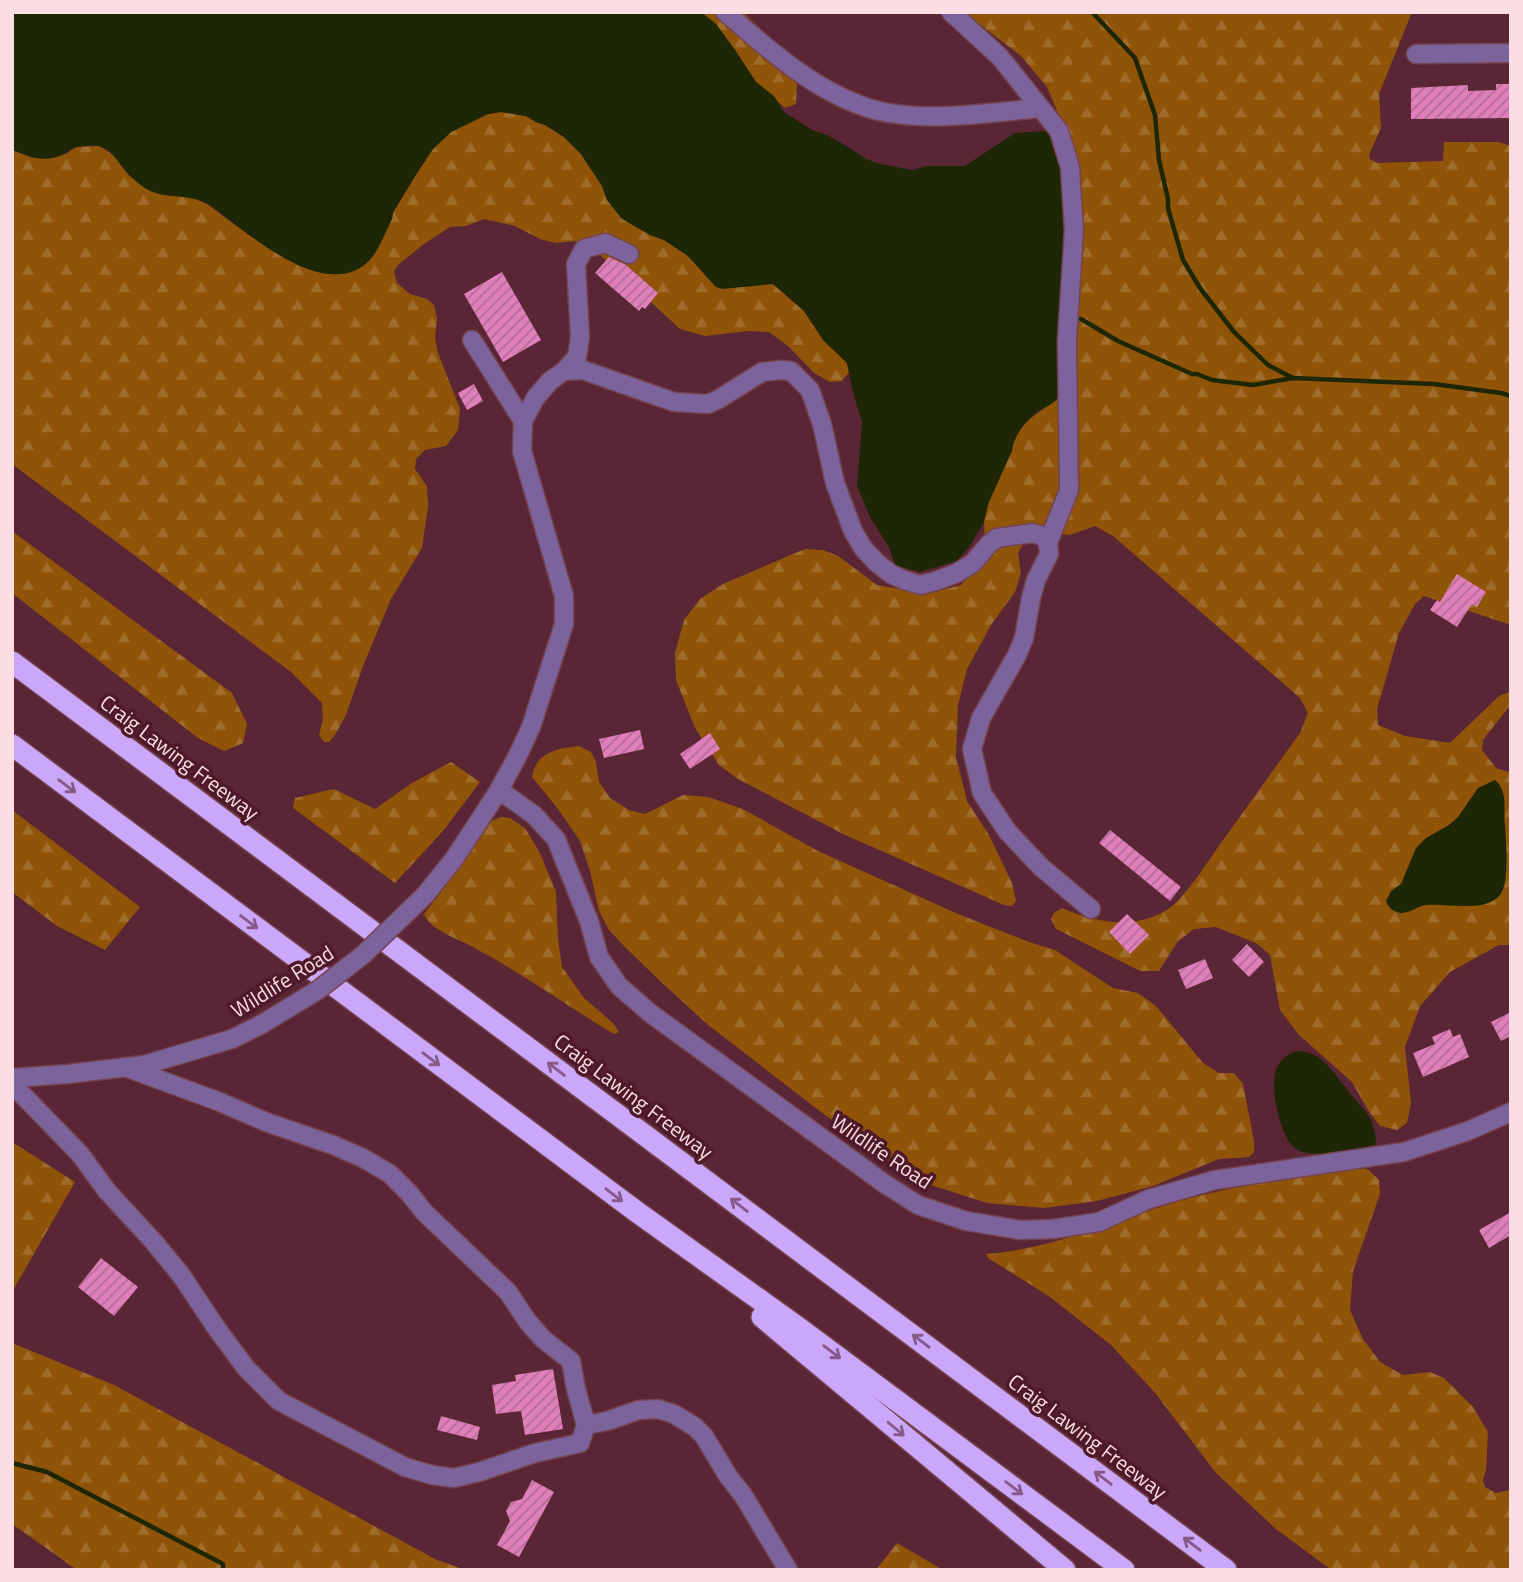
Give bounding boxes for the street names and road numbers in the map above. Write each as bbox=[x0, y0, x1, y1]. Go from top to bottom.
street label: Craig Lawing Freeway bbox=[94, 686, 266, 828]
street label: Wildlife Road bbox=[224, 937, 340, 1025]
street label: Craig Lawing Freeway bbox=[548, 1025, 720, 1167]
street label: Wildlife Road bbox=[825, 1105, 939, 1197]
street label: Craig Lawing Freeway bbox=[1002, 1365, 1174, 1507]

